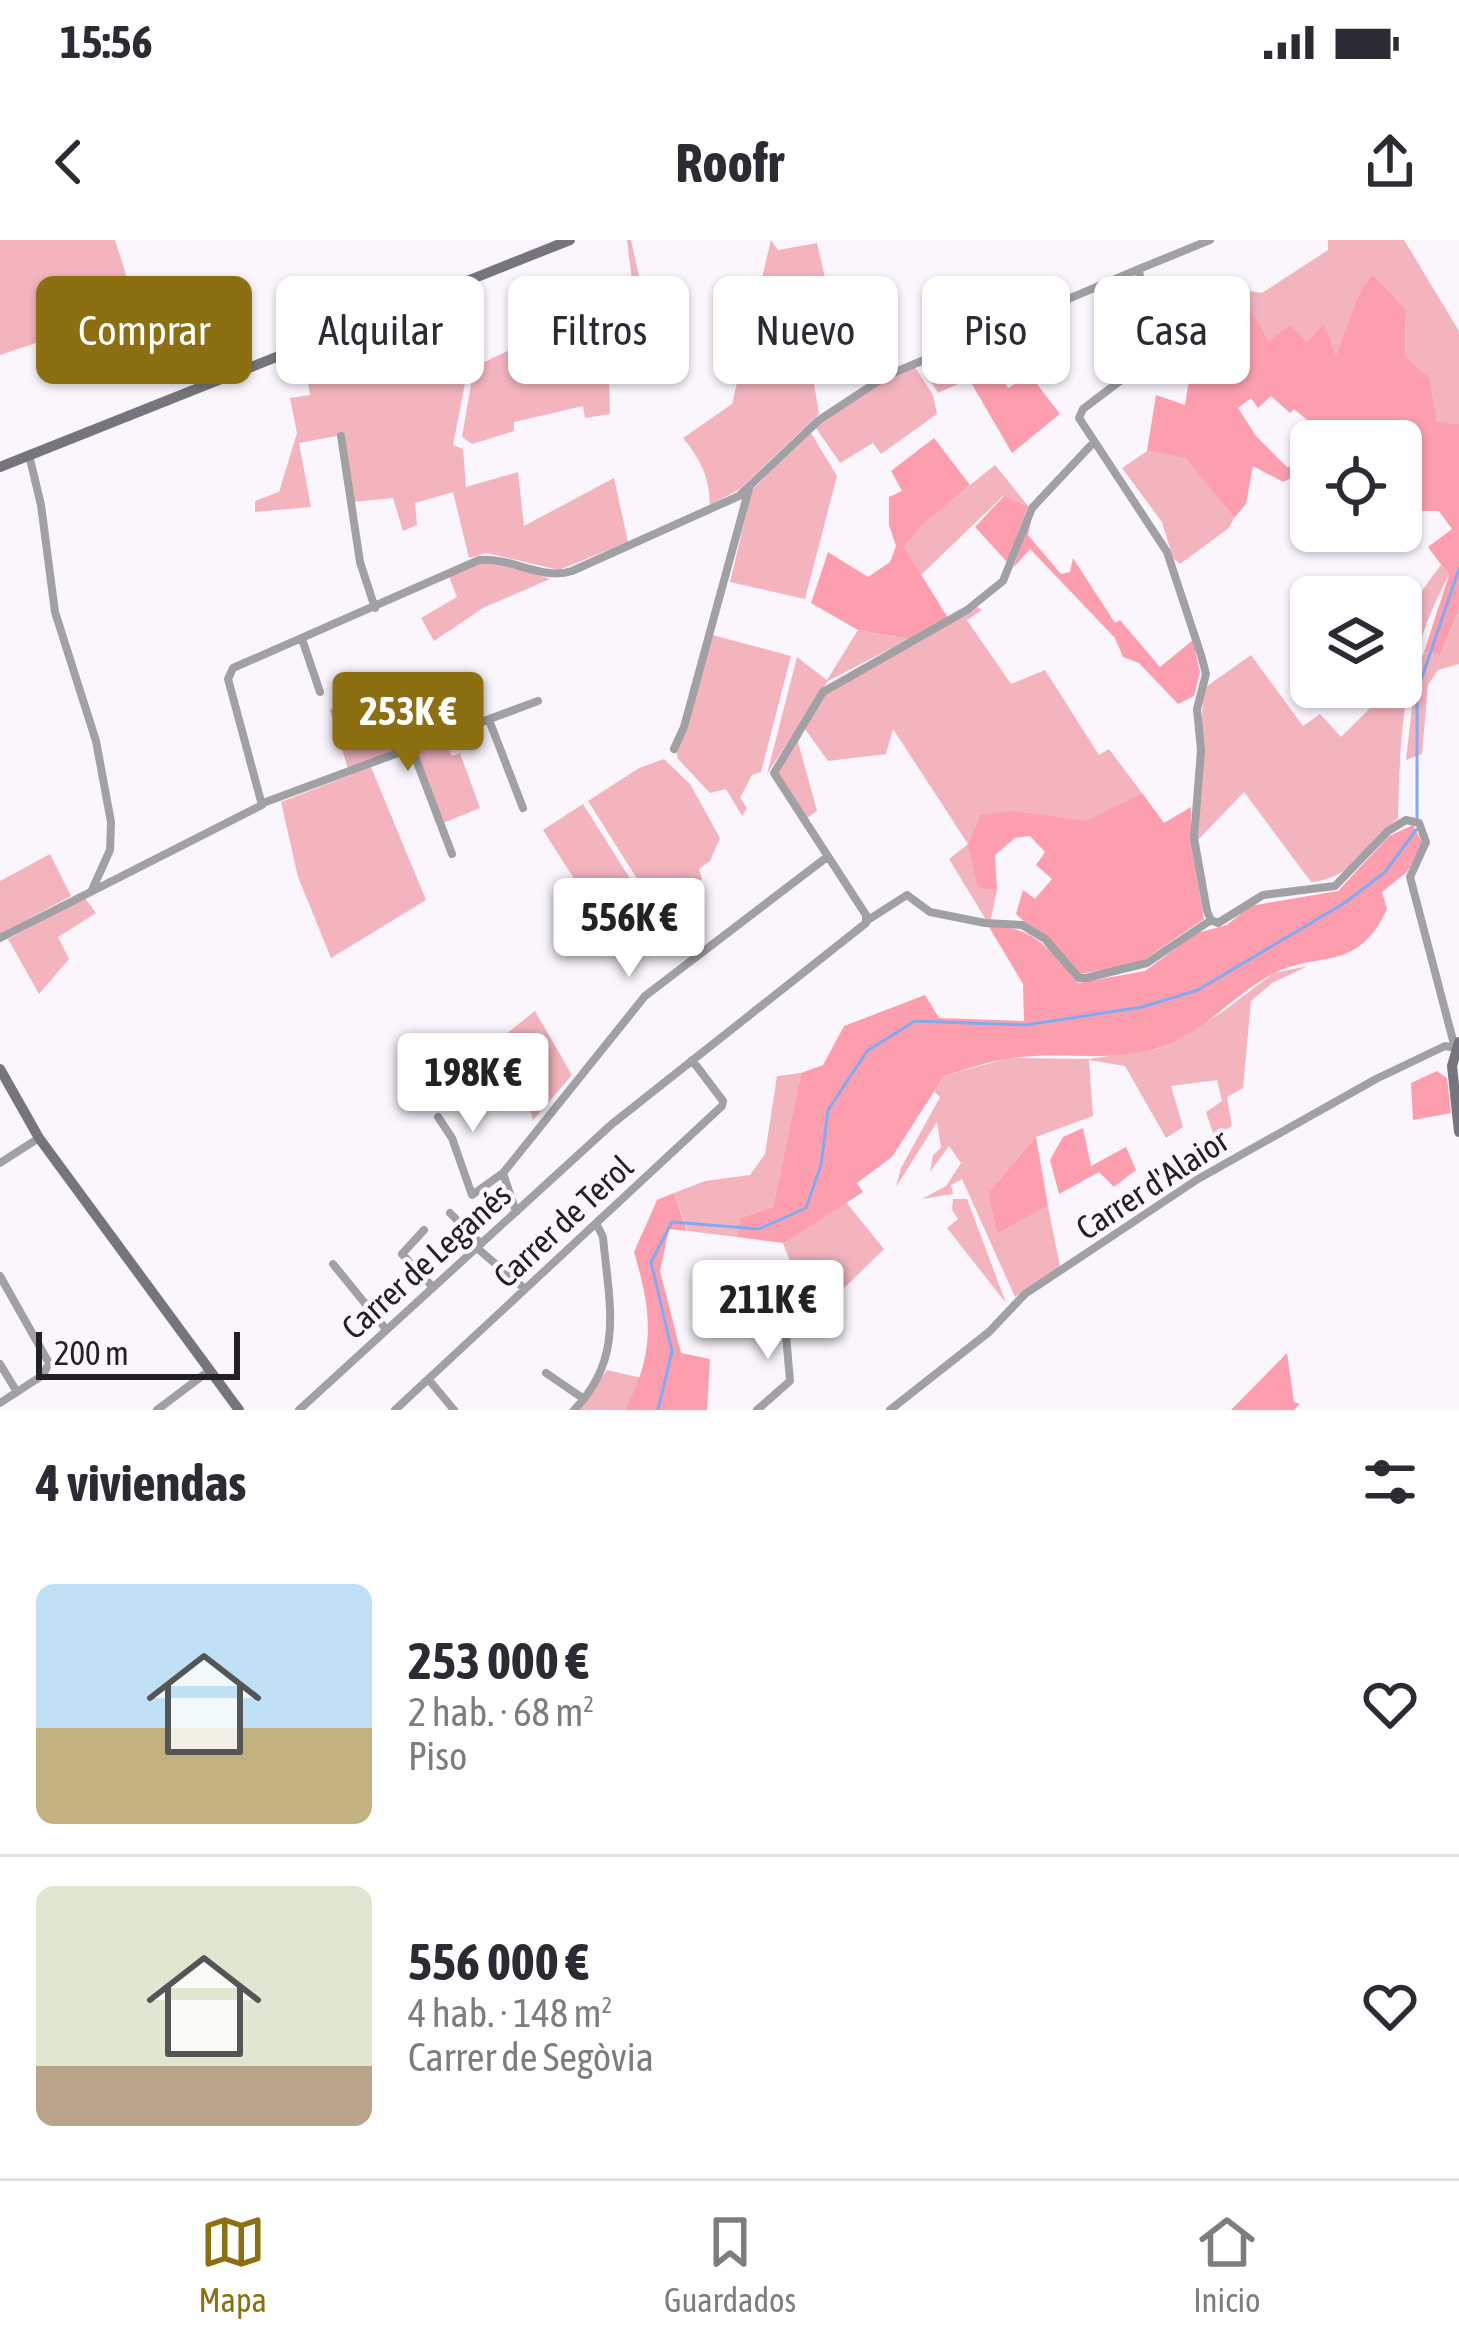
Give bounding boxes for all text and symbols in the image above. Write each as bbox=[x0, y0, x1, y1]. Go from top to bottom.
text: 15:56 bbox=[60, 16, 153, 68]
icon: back bbox=[36, 129, 102, 195]
icon: share bbox=[1357, 129, 1423, 195]
text: Roofr bbox=[675, 132, 784, 193]
chip: Comprar bbox=[36, 276, 252, 384]
chip: Alquilar bbox=[276, 276, 484, 384]
chip: Filtros bbox=[508, 276, 689, 384]
chip: Nuevo bbox=[713, 276, 898, 384]
chip: Piso bbox=[922, 276, 1070, 384]
chip: Casa bbox=[1094, 276, 1250, 384]
map controls bbox=[1290, 420, 1422, 708]
button: locate bbox=[1290, 420, 1422, 552]
button: layers bbox=[1290, 576, 1422, 708]
pin: 253K € bbox=[310, 672, 506, 774]
text: 253K € bbox=[360, 689, 457, 733]
pin: 556K € bbox=[531, 878, 727, 980]
text: 556K € bbox=[581, 895, 678, 939]
pin: 198K € bbox=[375, 1033, 571, 1135]
text: 198K € bbox=[425, 1050, 522, 1094]
street label: Carrer d'Alaior bbox=[1069, 1120, 1236, 1247]
street label: Carrer de Terol bbox=[486, 1147, 640, 1295]
street label: Carrer de Leganés bbox=[334, 1176, 518, 1346]
pin: 211K € bbox=[670, 1260, 866, 1362]
text: 211K € bbox=[720, 1277, 817, 1321]
scale bar bbox=[36, 1326, 240, 1379]
text: 200 m bbox=[54, 1334, 129, 1372]
icon: filters bbox=[1357, 1449, 1423, 1515]
text: 4 viviendas bbox=[36, 1453, 246, 1512]
text: 253 000 € bbox=[408, 1631, 589, 1690]
icon: home bbox=[132, 1632, 276, 1776]
icon: heart bbox=[1357, 1671, 1423, 1737]
text: 2 hab. · 68 m² bbox=[408, 1690, 594, 1734]
text: Piso bbox=[408, 1734, 467, 1778]
text: 556 000 € bbox=[408, 1932, 589, 1991]
icon: home bbox=[132, 1934, 276, 2078]
icon: heart bbox=[1357, 1973, 1423, 2039]
text: 4 hab. · 148 m² bbox=[408, 1991, 613, 2035]
text: Carrer de Segòvia bbox=[408, 2035, 654, 2079]
tab: Mapa bbox=[198, 2209, 267, 2319]
tab: Guardados bbox=[664, 2209, 796, 2319]
tab: Inicio bbox=[1193, 2209, 1261, 2319]

